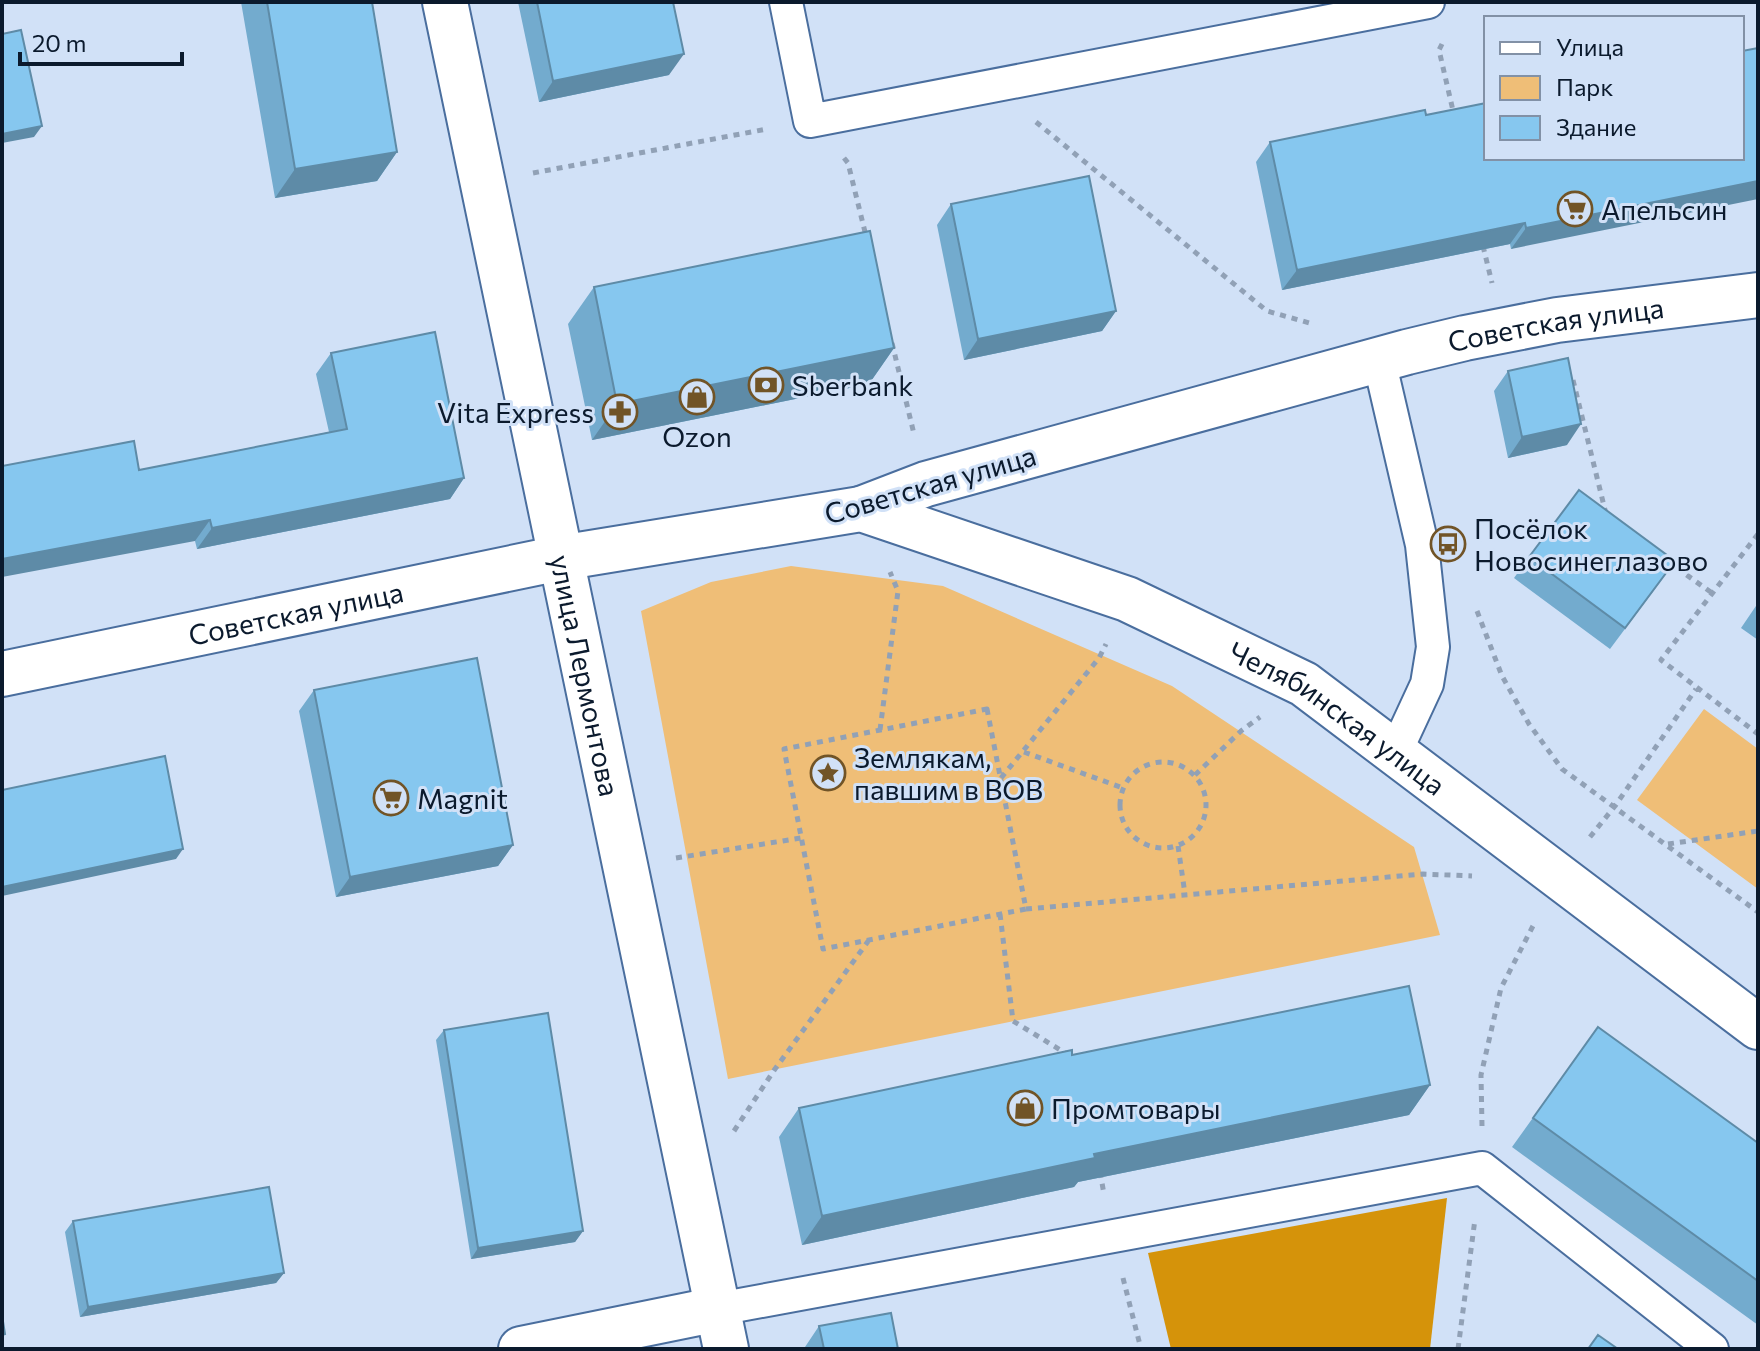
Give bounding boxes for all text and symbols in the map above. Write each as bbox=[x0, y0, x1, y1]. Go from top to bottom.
scale bar bbox=[20, 16, 182, 66]
legend bbox=[1484, 16, 1744, 160]
text: 20 m bbox=[32, 28, 86, 57]
text: Улица bbox=[1556, 32, 1624, 61]
text: Парк bbox=[1556, 72, 1613, 101]
text: Здание bbox=[1556, 112, 1636, 141]
supermarket icon: Апельсин bbox=[1556, 190, 1594, 228]
place label: Апельсин bbox=[1601, 192, 1727, 226]
street label: Советская улица bbox=[1444, 290, 1666, 359]
bank icon: Sberbank bbox=[747, 366, 785, 404]
place label: Sberbank bbox=[792, 368, 913, 402]
shop icon: Ozon bbox=[678, 378, 716, 416]
pharmacy icon: Vita Express bbox=[601, 393, 639, 431]
place label: Vita Express bbox=[437, 395, 594, 429]
place label: Ozon bbox=[662, 419, 732, 453]
street label: Советская улица bbox=[820, 438, 1040, 530]
place label: Посёлок Новосинеглазово bbox=[1474, 511, 1708, 577]
bus stop icon: Посёлок Новосинеглазово bbox=[1429, 525, 1467, 563]
street label: улица Лермонтова bbox=[544, 552, 627, 799]
street label: Советская улица bbox=[185, 574, 406, 652]
street label: Челябинская улица bbox=[1224, 634, 1452, 802]
place label: Землякам, павшим в ВОВ bbox=[854, 740, 1043, 806]
place icon: Землякам, павшим в ВОВ bbox=[809, 754, 847, 792]
supermarket icon: Magnit bbox=[372, 779, 410, 817]
place label: Magnit bbox=[417, 781, 508, 815]
shop icon: Промтовары bbox=[1006, 1089, 1044, 1127]
place label: Промтовары bbox=[1051, 1091, 1221, 1125]

